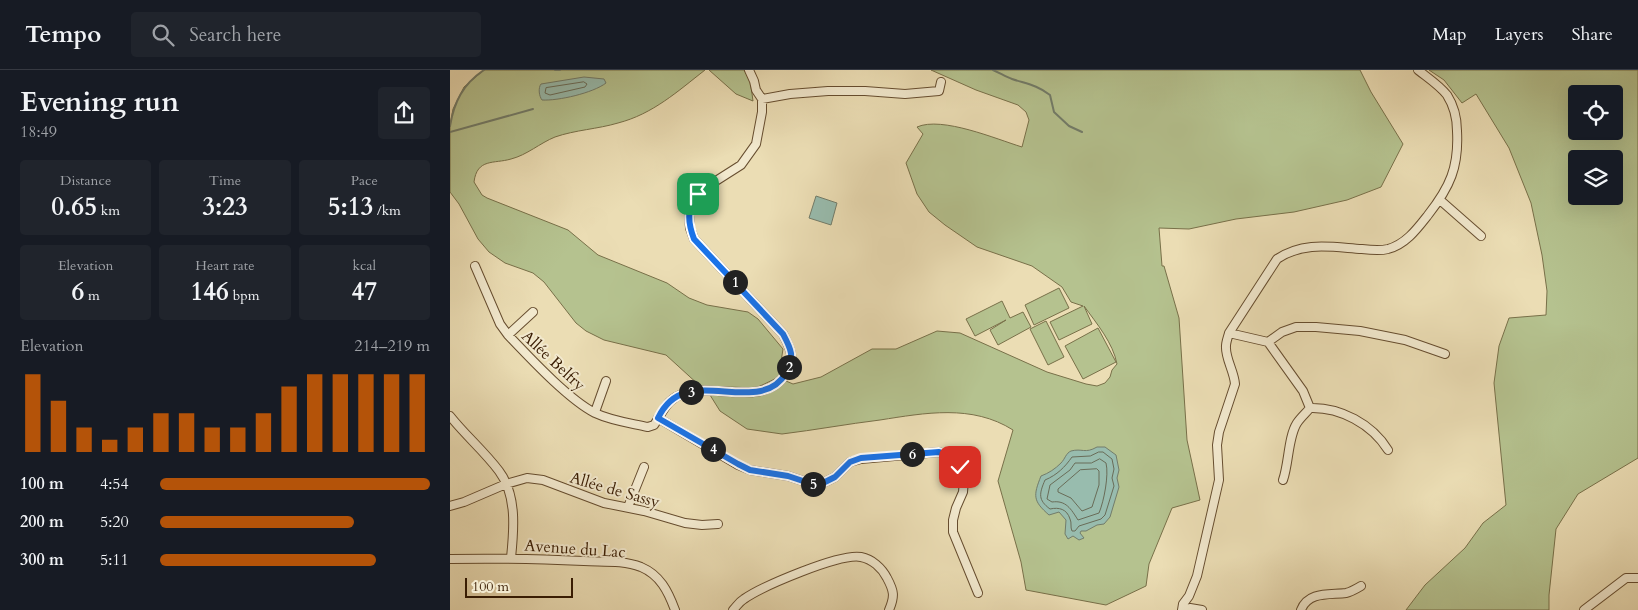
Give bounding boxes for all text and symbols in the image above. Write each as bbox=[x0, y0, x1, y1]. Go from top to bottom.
search box bbox=[131, 12, 481, 57]
text: Tempo bbox=[25, 18, 101, 51]
icon: search bbox=[149, 21, 177, 49]
text: Search here bbox=[189, 22, 281, 48]
text: Map bbox=[1432, 22, 1467, 47]
text: Layers bbox=[1495, 22, 1544, 47]
text: Share bbox=[1572, 22, 1613, 47]
text: Evening run bbox=[20, 83, 179, 121]
map controls bbox=[1568, 85, 1623, 205]
button: locate bbox=[1568, 85, 1623, 140]
button: share bbox=[378, 87, 430, 139]
text: 18:49 bbox=[20, 121, 57, 143]
button: layers bbox=[1568, 150, 1623, 205]
text: Distance bbox=[60, 171, 111, 190]
text: Time bbox=[209, 171, 241, 190]
text: Pace bbox=[351, 171, 378, 190]
pin bbox=[677, 173, 719, 215]
icon: arrive bbox=[684, 180, 712, 208]
text: 0.65 bbox=[51, 190, 97, 224]
text: 3:23 bbox=[202, 190, 248, 224]
text: 5:13 bbox=[328, 190, 373, 224]
text: km bbox=[97, 201, 120, 220]
text: /km bbox=[373, 201, 401, 220]
text: Elevation bbox=[58, 256, 113, 275]
text: Heart rate bbox=[195, 256, 255, 275]
text: kcal bbox=[353, 256, 376, 275]
pin: 1 bbox=[722, 270, 748, 294]
text: 1 bbox=[732, 273, 739, 292]
text: 6 bbox=[71, 275, 84, 309]
text: 146 bbox=[190, 275, 229, 309]
text: 47 bbox=[352, 275, 377, 309]
text: m bbox=[84, 286, 100, 305]
text: bpm bbox=[229, 286, 259, 305]
street label: Allée Belfry bbox=[517, 325, 590, 396]
text: Elevation bbox=[20, 335, 84, 357]
text: 214–219 m bbox=[354, 335, 430, 357]
pin: 2 bbox=[776, 354, 802, 380]
text: 2 bbox=[786, 358, 793, 377]
pin: 3 bbox=[678, 380, 704, 404]
text: 3 bbox=[688, 383, 695, 402]
pin: 4 bbox=[700, 436, 726, 462]
text: 4 bbox=[710, 440, 717, 459]
pin: 6 bbox=[900, 442, 924, 466]
text: 6 bbox=[909, 445, 916, 464]
pin bbox=[939, 446, 981, 488]
icon: check bbox=[946, 453, 974, 481]
street label: Allée de Sassy bbox=[567, 467, 663, 513]
pin: 5 bbox=[800, 472, 826, 496]
text: 100 m bbox=[20, 473, 64, 495]
text: 4:54 bbox=[100, 473, 129, 495]
text: 5 bbox=[810, 475, 817, 494]
text: 200 m bbox=[20, 511, 64, 533]
text: 5:20 bbox=[100, 511, 129, 533]
street label: Avenue du Lac bbox=[523, 534, 626, 564]
text: 300 m bbox=[20, 549, 64, 571]
text: 5:11 bbox=[100, 549, 129, 571]
scale bar bbox=[465, 575, 572, 598]
text: 100 m bbox=[472, 577, 509, 596]

